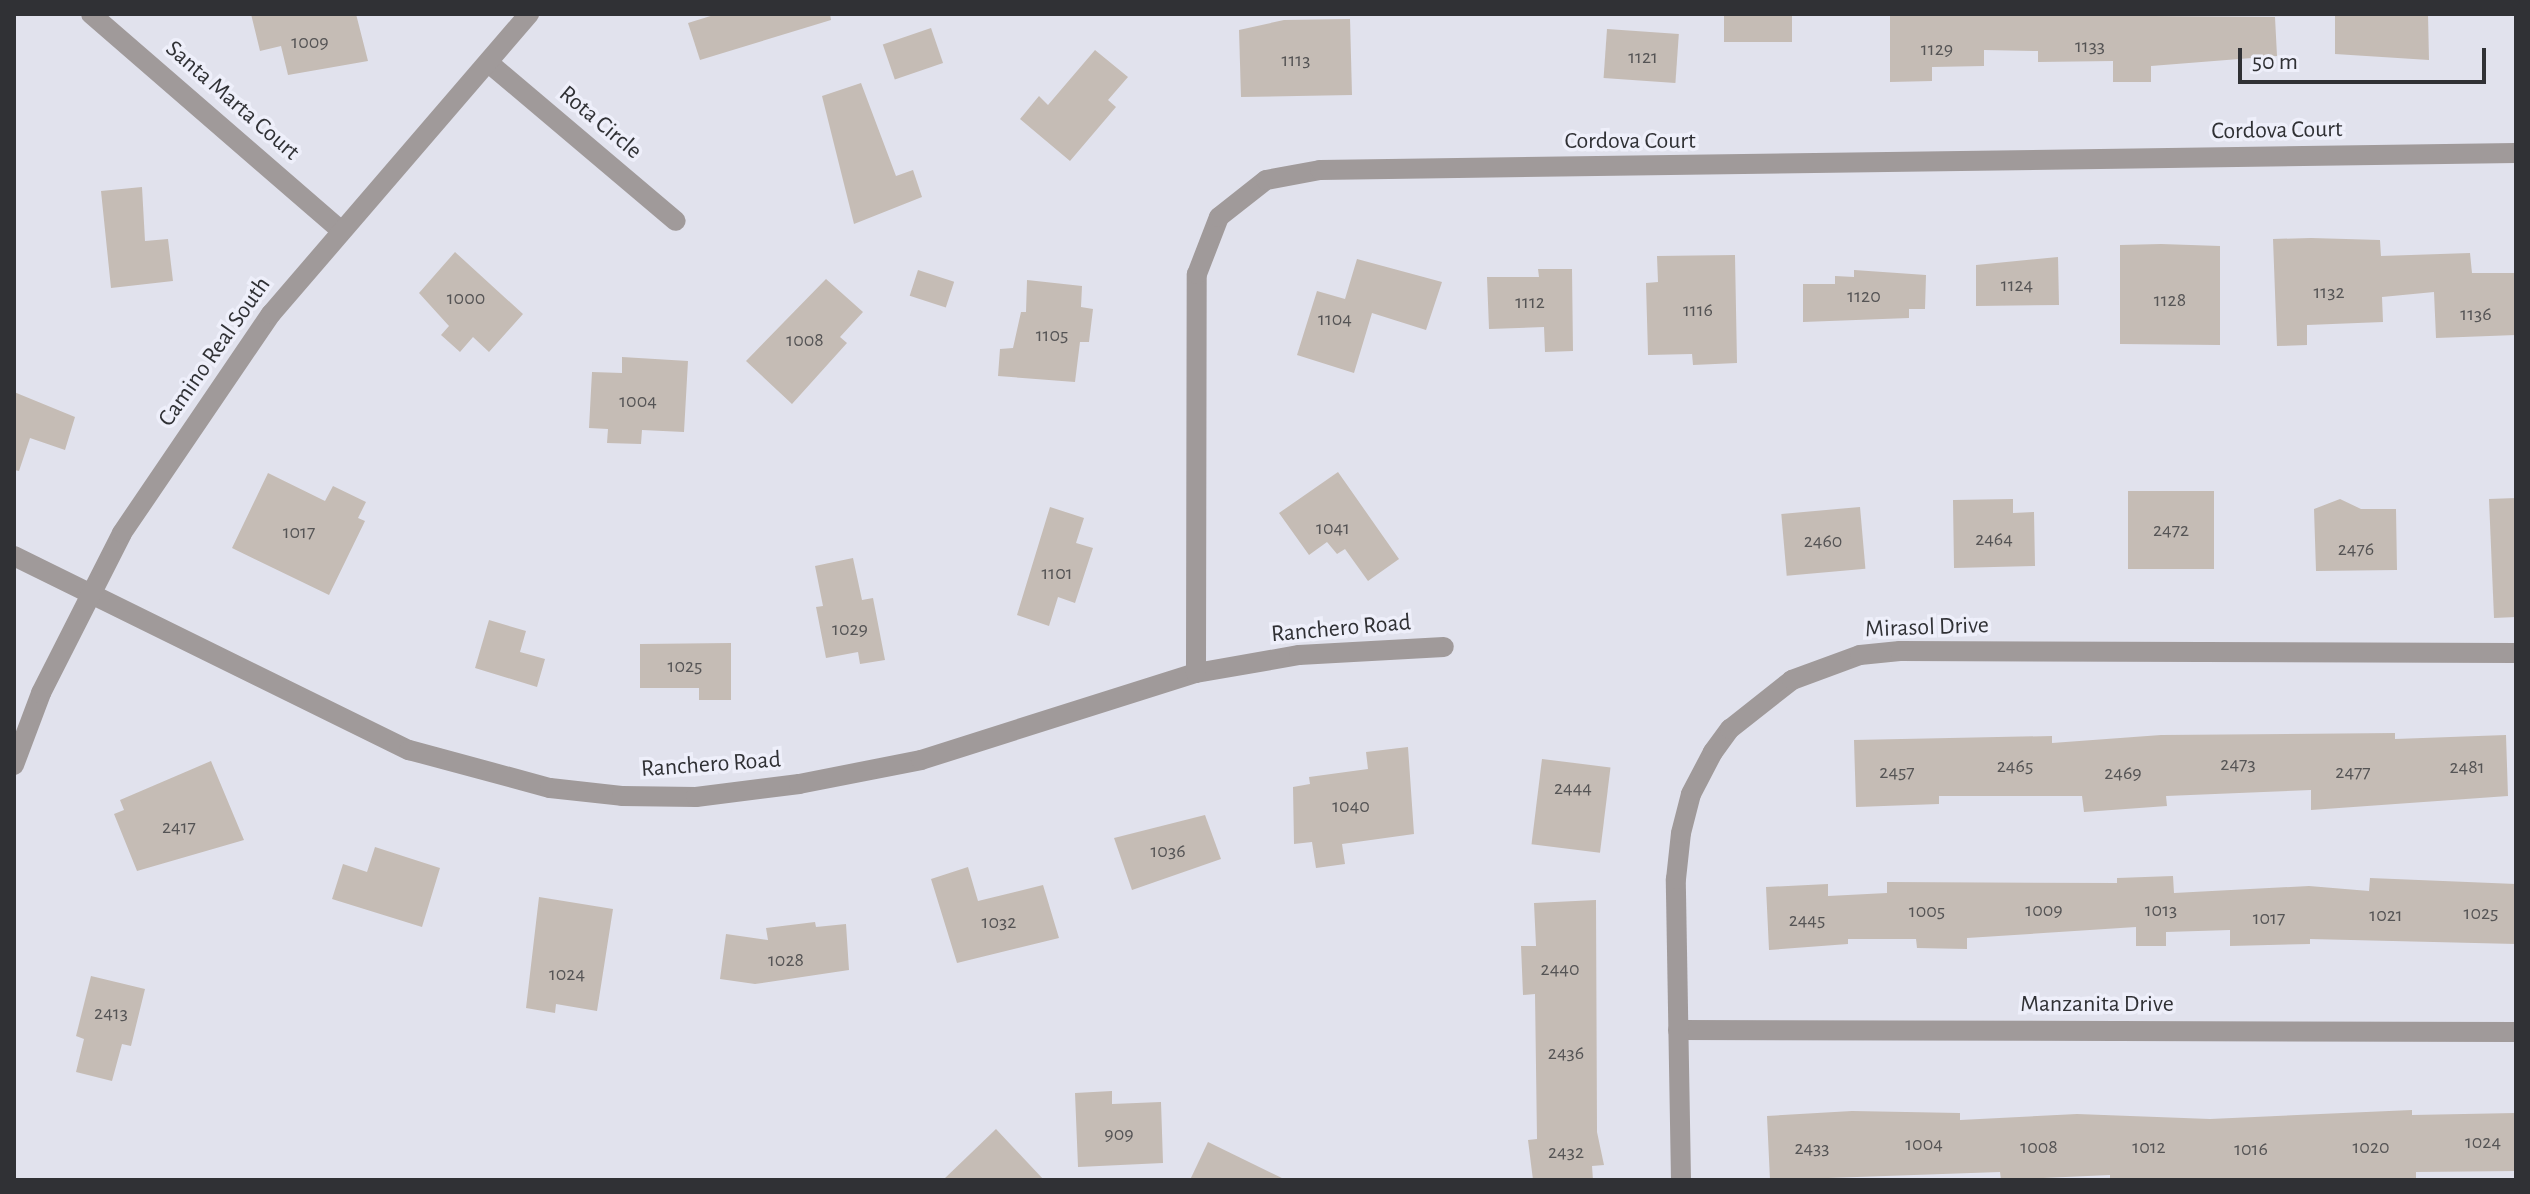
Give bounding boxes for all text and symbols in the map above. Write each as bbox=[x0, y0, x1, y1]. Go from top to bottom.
house number: 1009 bbox=[291, 30, 329, 54]
scale bar bbox=[2242, 32, 2490, 82]
house number: 1133 bbox=[2075, 34, 2105, 58]
street label: Santa Marta Court bbox=[159, 35, 305, 167]
house number: 1129 bbox=[1921, 37, 1953, 61]
house number: 1121 bbox=[1628, 45, 1658, 69]
house number: 1113 bbox=[1282, 48, 1310, 72]
text: 50 m bbox=[2252, 50, 2298, 74]
street label: Rota Circle bbox=[553, 80, 647, 166]
street label: Cordova Court bbox=[2211, 115, 2343, 147]
street label: Cordova Court bbox=[1564, 128, 1696, 156]
street label: Camino Real South bbox=[153, 272, 277, 432]
house number: 1124 bbox=[2001, 273, 2033, 297]
house number: 1132 bbox=[2313, 280, 2345, 304]
house number: 1120 bbox=[1847, 284, 1881, 308]
house number: 1000 bbox=[447, 286, 485, 310]
house number: 1128 bbox=[2154, 288, 2186, 312]
house number: 1112 bbox=[1515, 290, 1545, 314]
house number: 1116 bbox=[1683, 298, 1713, 322]
house number: 1136 bbox=[2460, 302, 2492, 326]
house number: 1104 bbox=[1318, 307, 1352, 331]
house number: 1105 bbox=[1036, 323, 1068, 347]
house number: 1008 bbox=[786, 328, 824, 352]
house number: 1004 bbox=[619, 389, 657, 413]
house number: 1041 bbox=[1316, 516, 1350, 540]
house number: 2472 bbox=[2153, 518, 2189, 542]
house number: 1017 bbox=[283, 520, 315, 544]
house number: 2464 bbox=[1975, 527, 2013, 551]
house number: 2460 bbox=[1804, 529, 1842, 553]
house number: 2476 bbox=[2338, 537, 2374, 561]
house number: 1101 bbox=[1041, 561, 1073, 585]
street label: Ranchero Road bbox=[1270, 609, 1412, 649]
street label: Mirasol Drive bbox=[1865, 611, 1989, 645]
house number: 1029 bbox=[832, 617, 868, 641]
house number: 1025 bbox=[668, 654, 702, 678]
street label: Ranchero Road bbox=[640, 746, 782, 784]
house number: 2473 bbox=[2220, 752, 2256, 776]
house number: 2465 bbox=[1997, 754, 2033, 778]
house number: 2481 bbox=[2449, 755, 2485, 779]
house number: 2457 bbox=[1879, 760, 1915, 784]
house number: 2477 bbox=[2335, 760, 2371, 784]
house number: 2469 bbox=[2104, 761, 2142, 785]
house number: 2444 bbox=[1554, 776, 1592, 800]
house number: 1040 bbox=[1332, 794, 1370, 818]
house number: 2417 bbox=[162, 815, 196, 839]
house number: 1036 bbox=[1150, 839, 1186, 863]
house number: 1009 bbox=[2025, 898, 2063, 922]
house number: 1013 bbox=[2145, 898, 2177, 922]
house number: 1005 bbox=[1909, 899, 1945, 923]
house number: 1025 bbox=[2464, 901, 2498, 925]
house number: 1021 bbox=[2369, 903, 2403, 927]
house number: 1017 bbox=[2253, 906, 2285, 930]
house number: 2445 bbox=[1789, 908, 1825, 932]
house number: 1032 bbox=[982, 910, 1016, 934]
house number: 1028 bbox=[768, 948, 804, 972]
house number: 2440 bbox=[1541, 957, 1579, 981]
house number: 1024 bbox=[549, 962, 585, 986]
street label: Manzanita Drive bbox=[2020, 991, 2174, 1019]
house number: 2413 bbox=[94, 1001, 128, 1025]
house number: 2436 bbox=[1548, 1041, 1584, 1065]
house number: 909 bbox=[1104, 1122, 1134, 1146]
house number: 1024 bbox=[2465, 1130, 2501, 1154]
house number: 1004 bbox=[1905, 1132, 1943, 1156]
house number: 1008 bbox=[2020, 1135, 2058, 1159]
house number: 1012 bbox=[2132, 1135, 2166, 1159]
house number: 1020 bbox=[2352, 1135, 2390, 1159]
house number: 2433 bbox=[1794, 1136, 1830, 1160]
house number: 1016 bbox=[2234, 1137, 2268, 1161]
house number: 2432 bbox=[1548, 1140, 1584, 1164]

